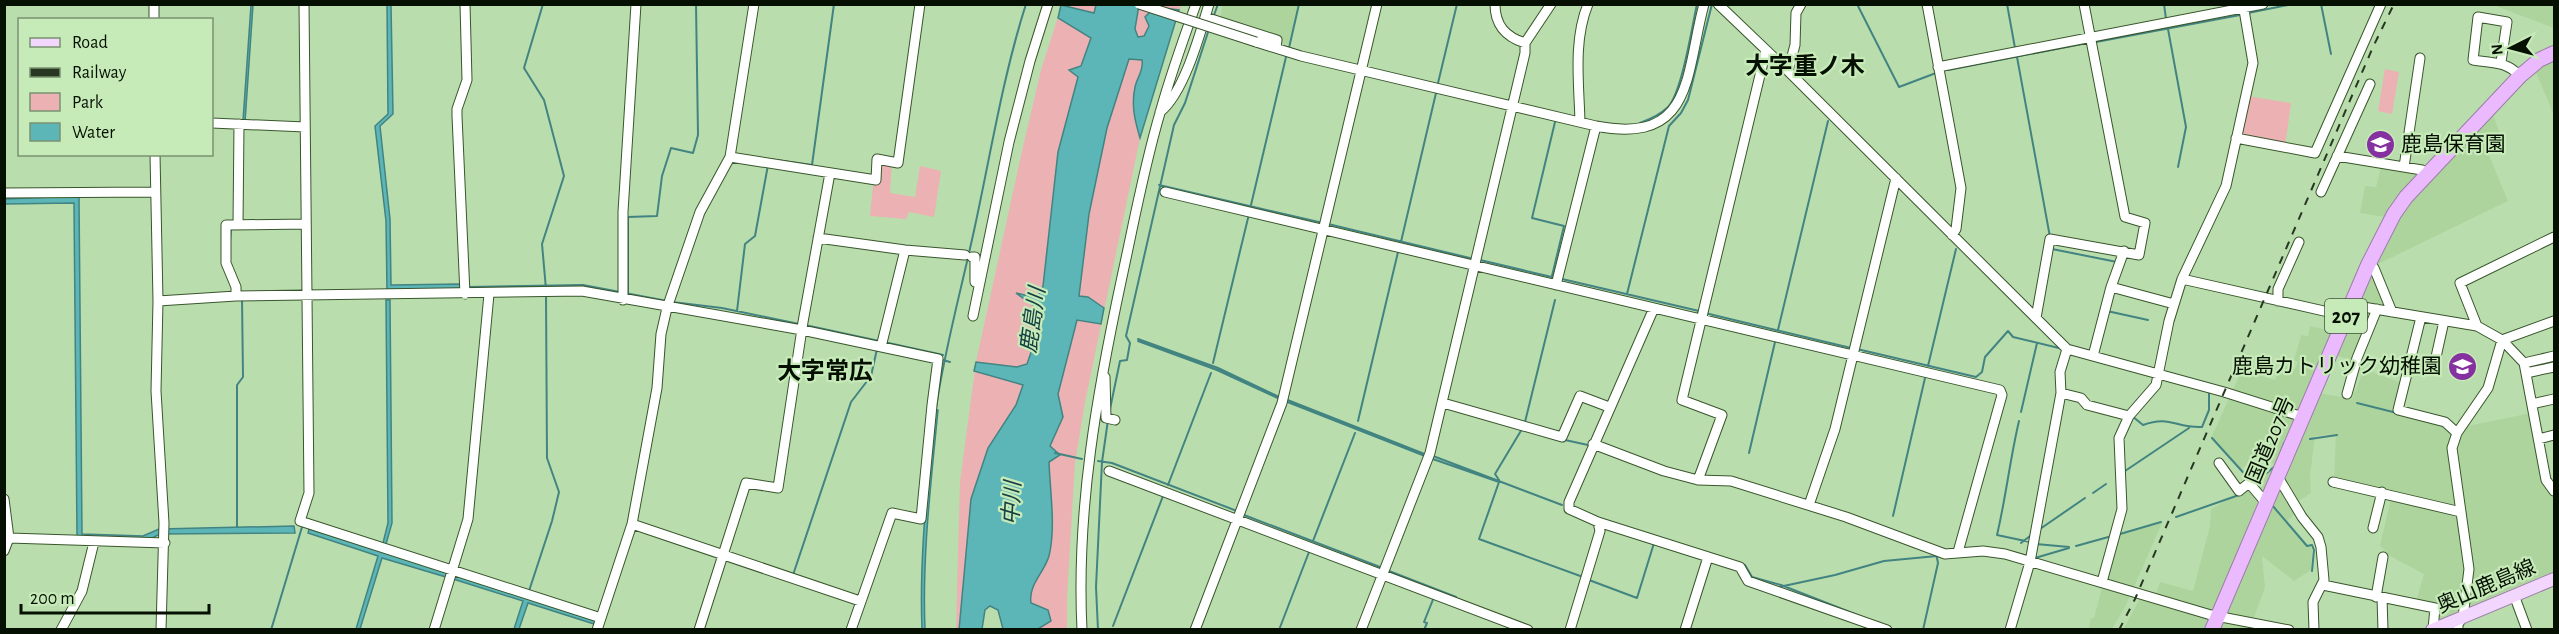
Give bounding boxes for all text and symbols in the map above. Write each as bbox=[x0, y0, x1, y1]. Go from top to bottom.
legend bbox=[18, 18, 213, 156]
north arrow bbox=[2481, 18, 2541, 78]
text: Road bbox=[72, 34, 108, 52]
text: N bbox=[2489, 43, 2506, 56]
district label: 大字重ノ木 bbox=[1745, 53, 1865, 79]
text: Railway bbox=[72, 64, 127, 82]
text: Park bbox=[72, 94, 104, 112]
text: Water bbox=[72, 124, 115, 142]
school or university icon: 鹿島保育園 bbox=[2364, 128, 2396, 160]
place label: 鹿島保育園 bbox=[2401, 133, 2506, 155]
water label: 鹿島川 bbox=[1017, 284, 1049, 354]
road number: 207 bbox=[2325, 299, 2367, 333]
school or university icon: 鹿島カトリック幼稚園 bbox=[2447, 350, 2479, 382]
place label: 鹿島カトリック幼稚園 bbox=[2232, 355, 2442, 377]
district label: 大字常広 bbox=[777, 358, 873, 384]
street label: 国道207号 bbox=[2242, 393, 2298, 487]
water label: 中川 bbox=[999, 478, 1024, 526]
street label: 奥山鹿島線 bbox=[2433, 555, 2539, 617]
scale bar bbox=[21, 577, 208, 615]
text: 200 m bbox=[30, 590, 75, 608]

